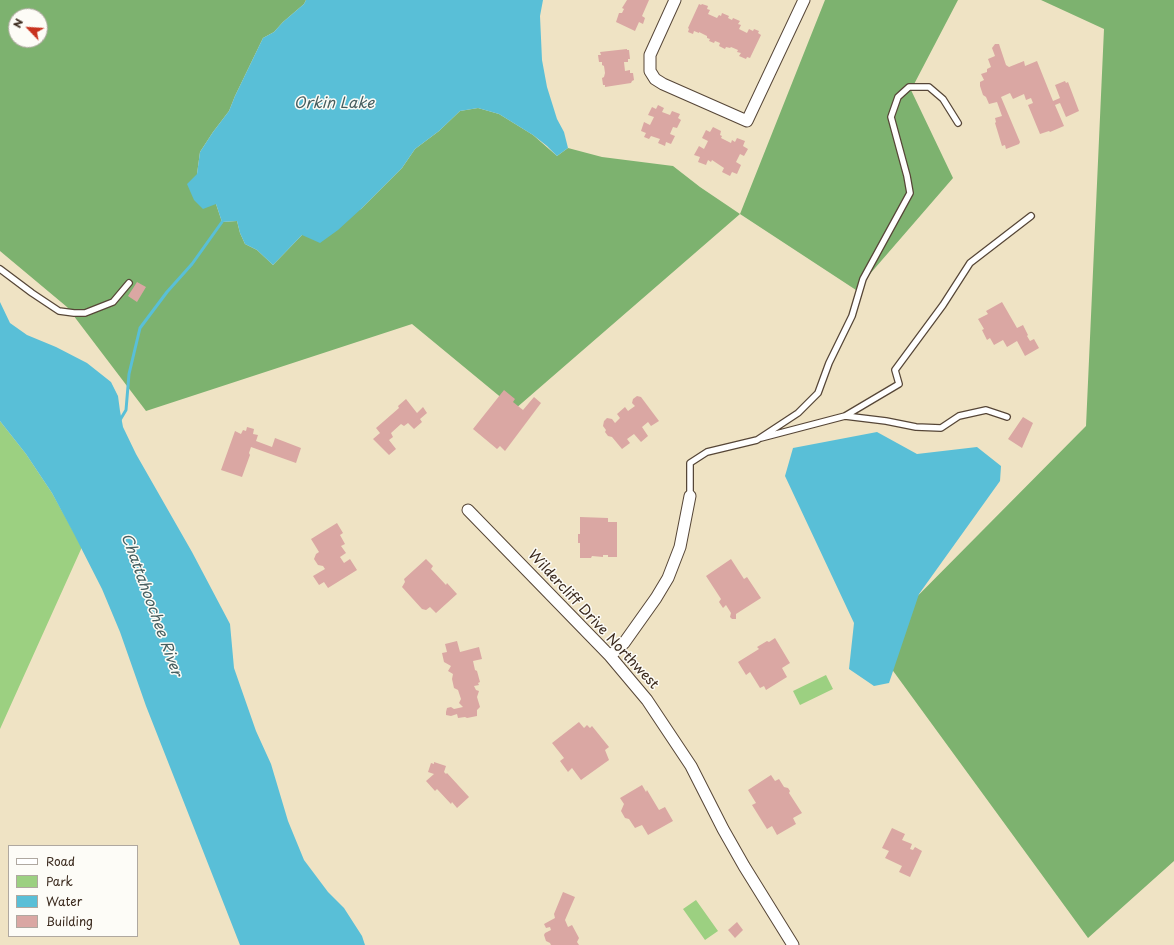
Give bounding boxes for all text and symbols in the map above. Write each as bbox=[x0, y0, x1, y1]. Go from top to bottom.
north arrow bbox=[8, 8, 48, 48]
text: N bbox=[8, 16, 27, 31]
water label: Orkin Lake bbox=[294, 95, 374, 113]
water label: Chattahoochee River bbox=[117, 531, 185, 679]
street label: Wildercliff Drive Northwest bbox=[524, 547, 662, 693]
legend bbox=[8, 845, 138, 937]
text: Road bbox=[46, 852, 75, 870]
text: Park bbox=[46, 872, 73, 890]
text: Water bbox=[46, 892, 82, 910]
text: Building bbox=[46, 912, 93, 930]

